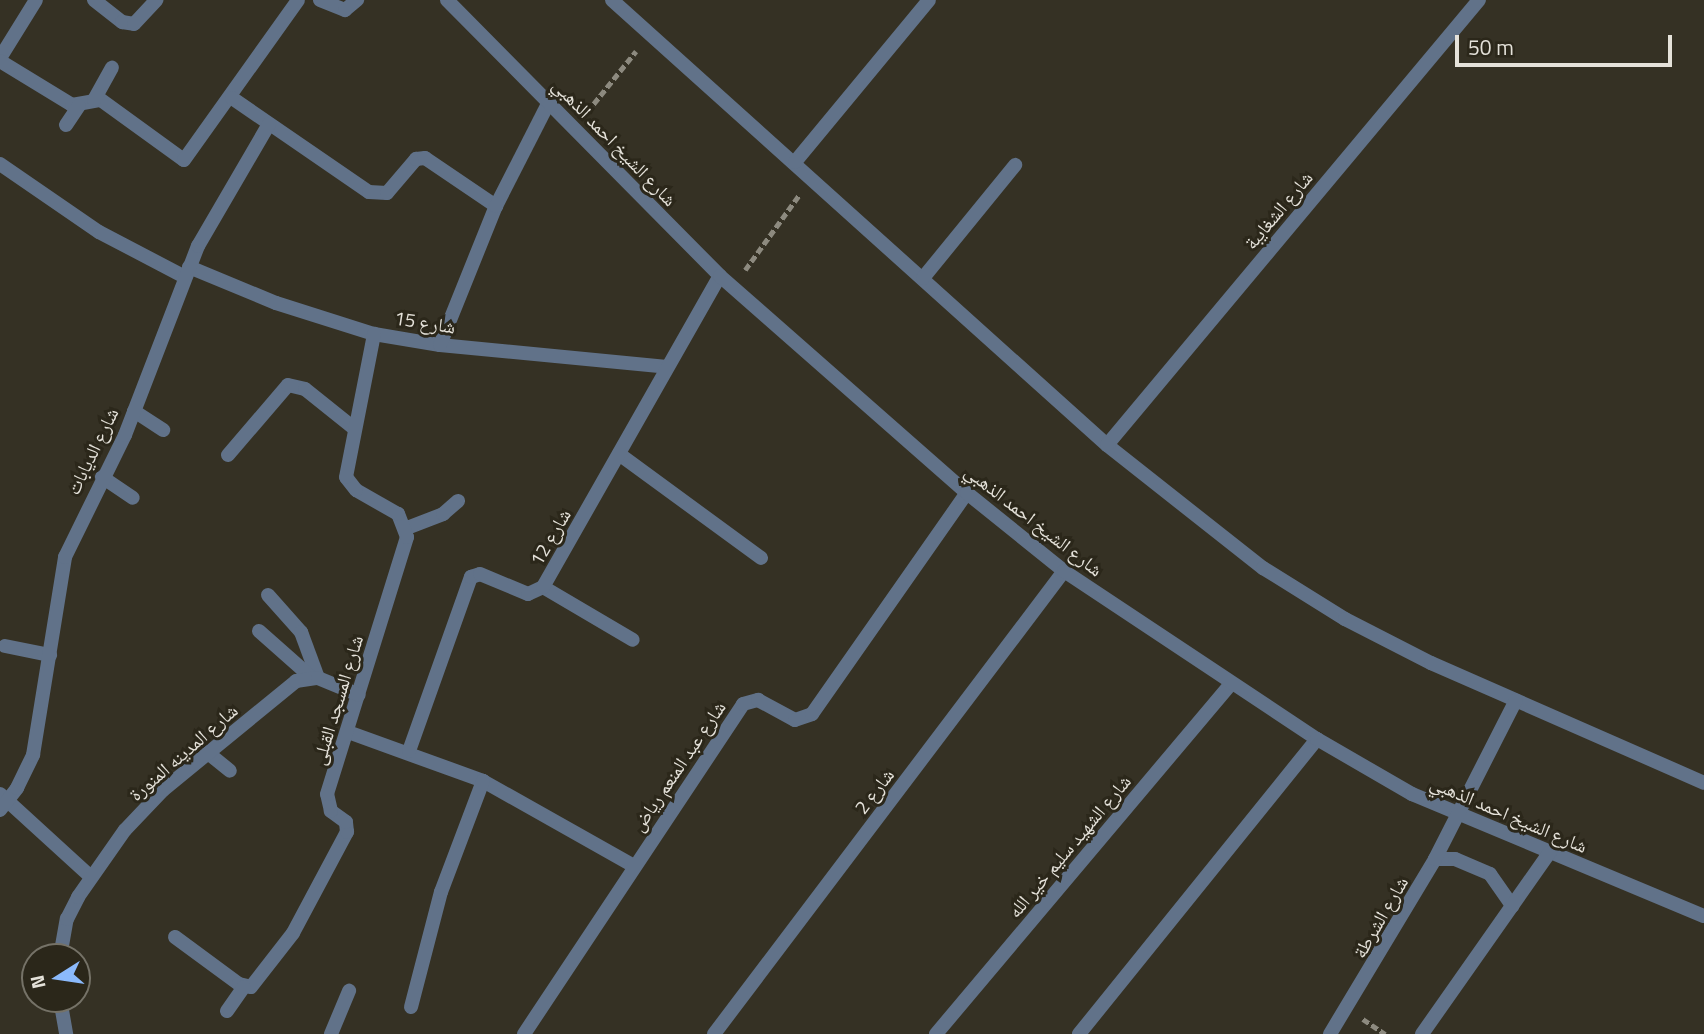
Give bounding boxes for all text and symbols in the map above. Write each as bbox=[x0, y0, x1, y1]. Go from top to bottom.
scale bar bbox=[1459, 21, 1676, 65]
text: 50 m bbox=[1468, 31, 1514, 63]
street label: شارع الشيخ احمد الذهبي bbox=[548, 73, 682, 211]
street label: شارع الشغايبة bbox=[1239, 166, 1317, 254]
street label: شارع 15 bbox=[393, 306, 457, 338]
street label: شارع الديابات bbox=[61, 404, 123, 498]
street label: شارع الشيخ احمد الذهبي bbox=[961, 459, 1107, 581]
street label: شارع 12 bbox=[525, 505, 575, 569]
street label: شارع المسجد القبلى bbox=[306, 632, 368, 768]
street label: شارع عبد المنعم رياض bbox=[626, 697, 730, 835]
street label: شارع المدينه المنورة bbox=[124, 699, 242, 805]
street label: شارع 2 bbox=[850, 764, 898, 818]
street label: شارع الشهيد سليم خير الله bbox=[1003, 770, 1135, 922]
street label: شارع الشيخ احمد الذهبي bbox=[1427, 771, 1591, 857]
street label: شارع الشرطة bbox=[1348, 872, 1412, 962]
north arrow bbox=[21, 943, 91, 1013]
text: N bbox=[21, 973, 52, 992]

